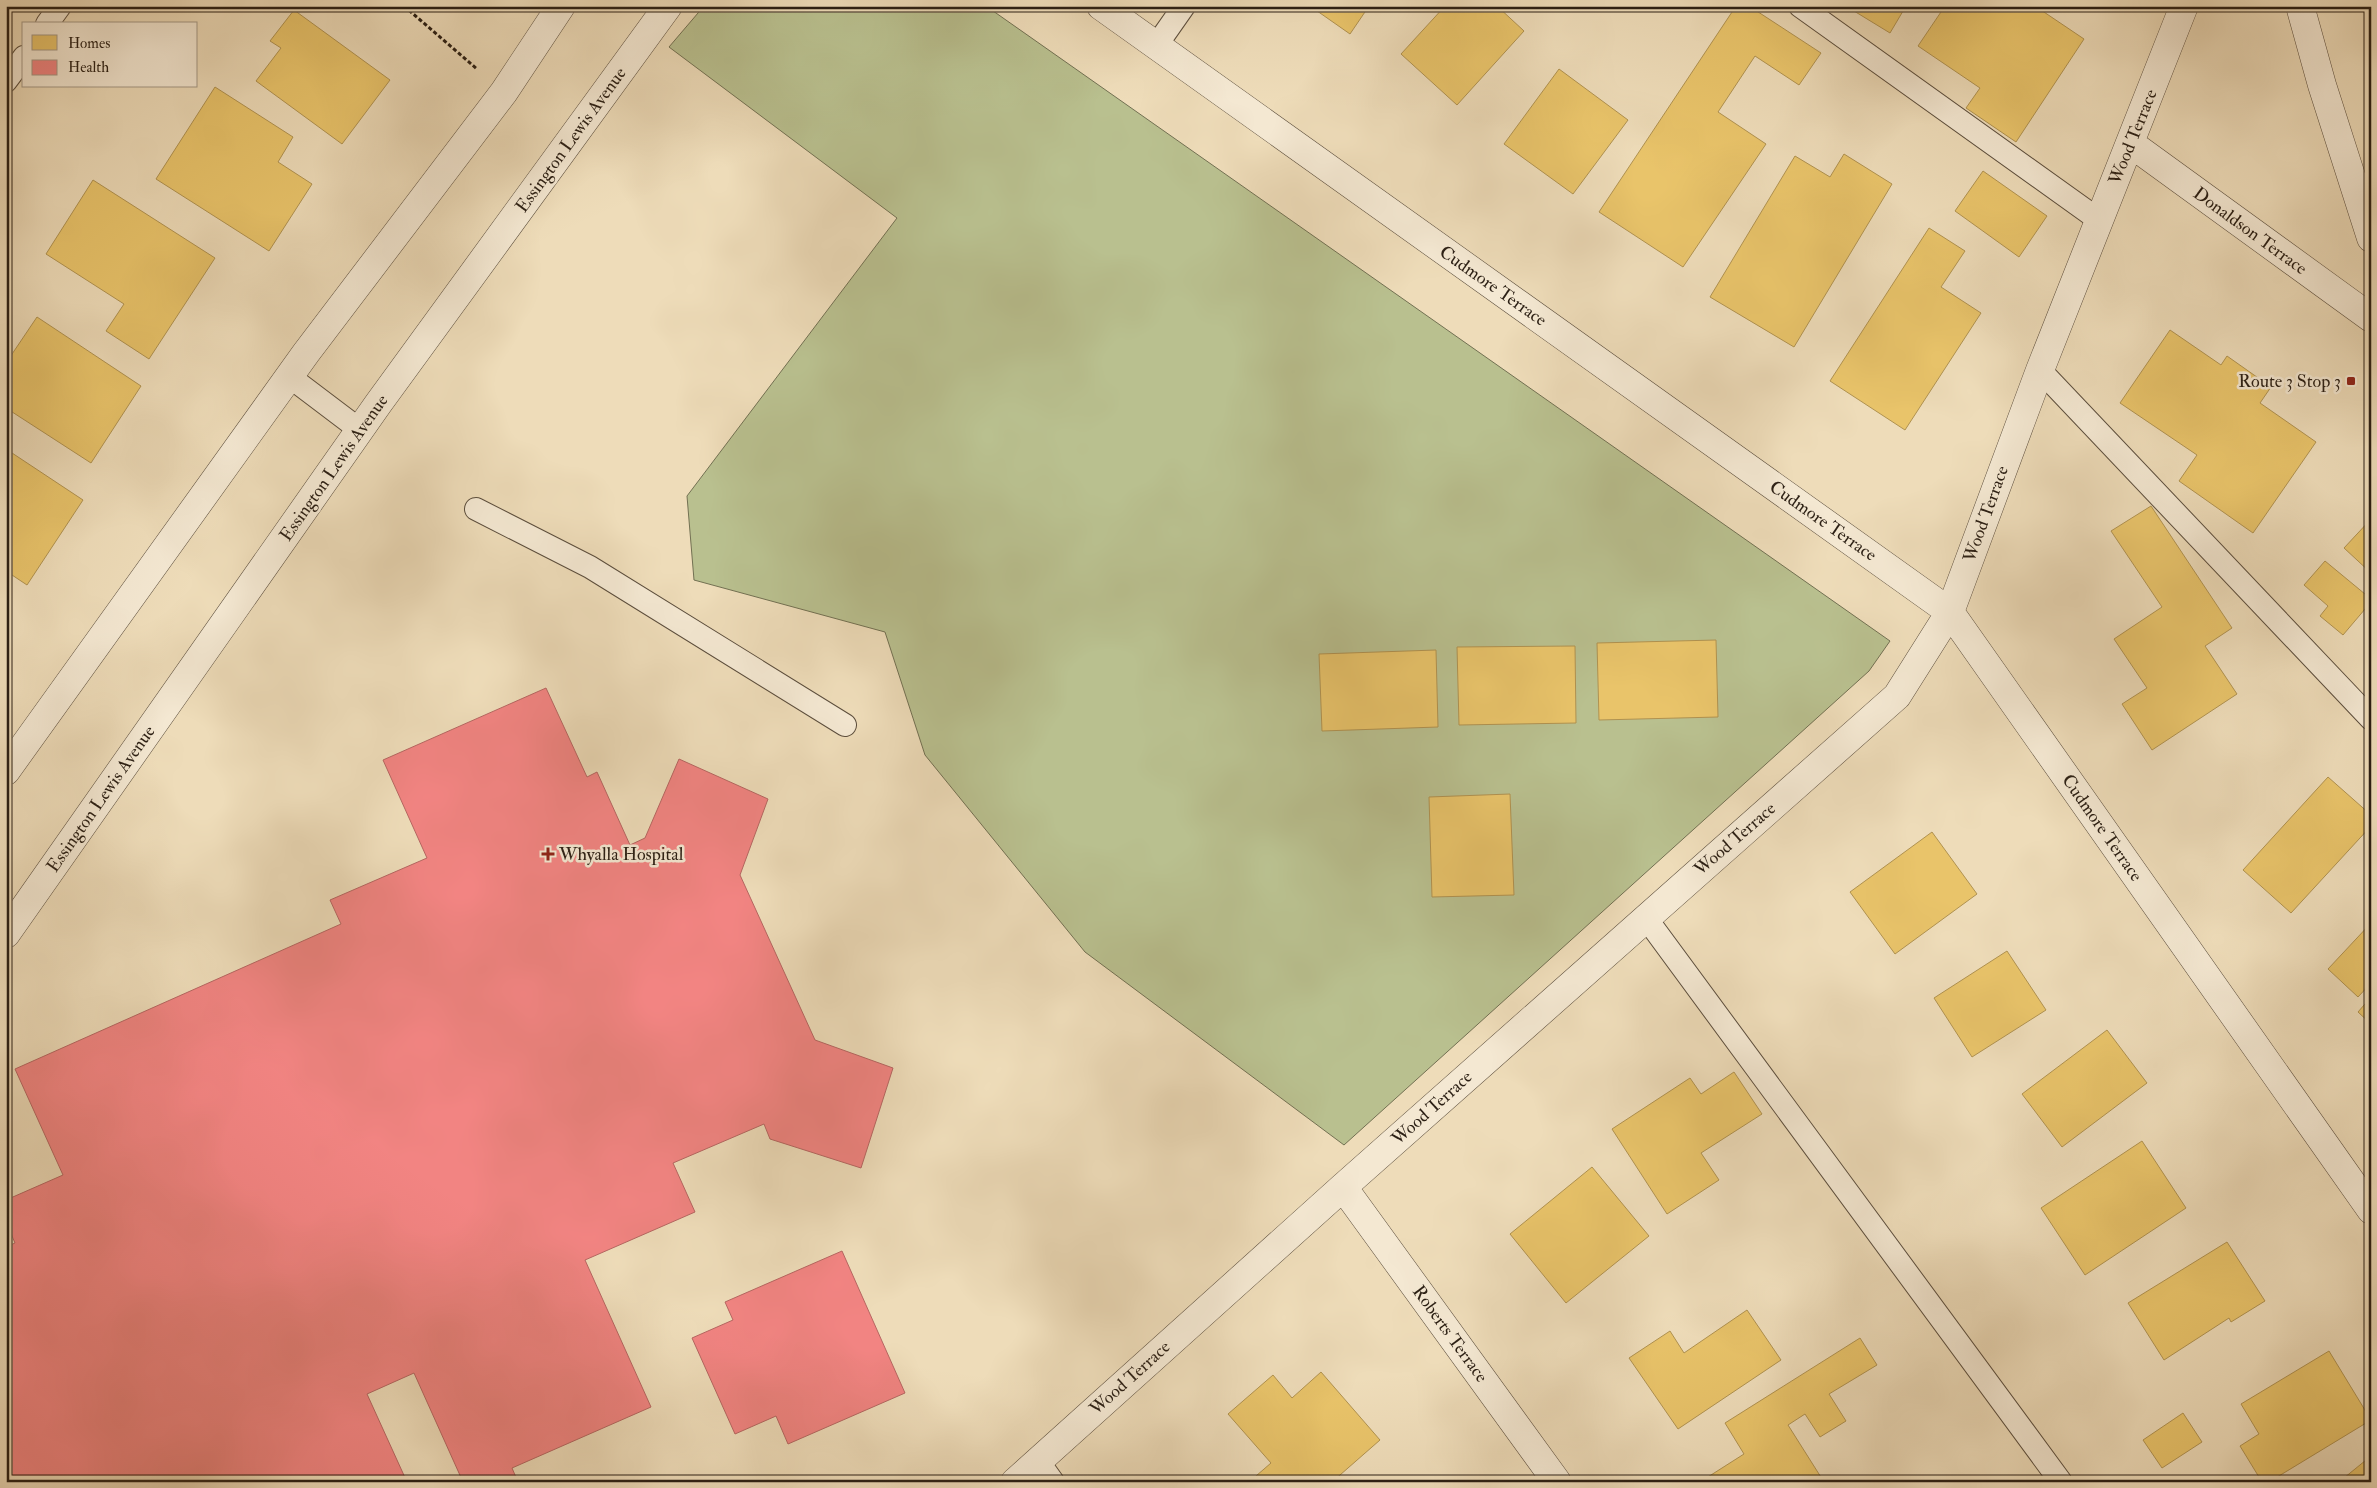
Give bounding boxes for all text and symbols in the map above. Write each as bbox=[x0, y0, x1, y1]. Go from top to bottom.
legend bbox=[22, 22, 198, 88]
text: Homes bbox=[68, 34, 110, 53]
text: Health bbox=[68, 58, 109, 77]
street label: Essington Lewis Avenue bbox=[510, 62, 632, 217]
street label: Wood Terrace bbox=[2103, 85, 2163, 189]
street label: Donaldson Terrace bbox=[2188, 182, 2312, 280]
street label: Cudmore Terrace bbox=[1435, 240, 1552, 332]
place label: Route 3 Stop 3 bbox=[2238, 370, 2341, 393]
marker: Route 3 Stop 3 bbox=[2345, 375, 2357, 387]
street label: Essington Lewis Avenue bbox=[275, 390, 394, 546]
street label: Wood Terrace bbox=[1958, 462, 2014, 566]
street label: Cudmore Terrace bbox=[1765, 475, 1882, 567]
street label: Essington Lewis Avenue bbox=[42, 721, 161, 877]
street label: Cudmore Terrace bbox=[2056, 770, 2148, 887]
street label: Wood Terrace bbox=[1689, 797, 1781, 881]
place label: Whyalla Hospital bbox=[558, 843, 684, 866]
marker: Whyalla Hospital bbox=[541, 847, 555, 861]
street label: Wood Terrace bbox=[1386, 1065, 1478, 1151]
street label: Roberts Terrace bbox=[1407, 1281, 1493, 1387]
street label: Wood Terrace bbox=[1084, 1335, 1176, 1421]

